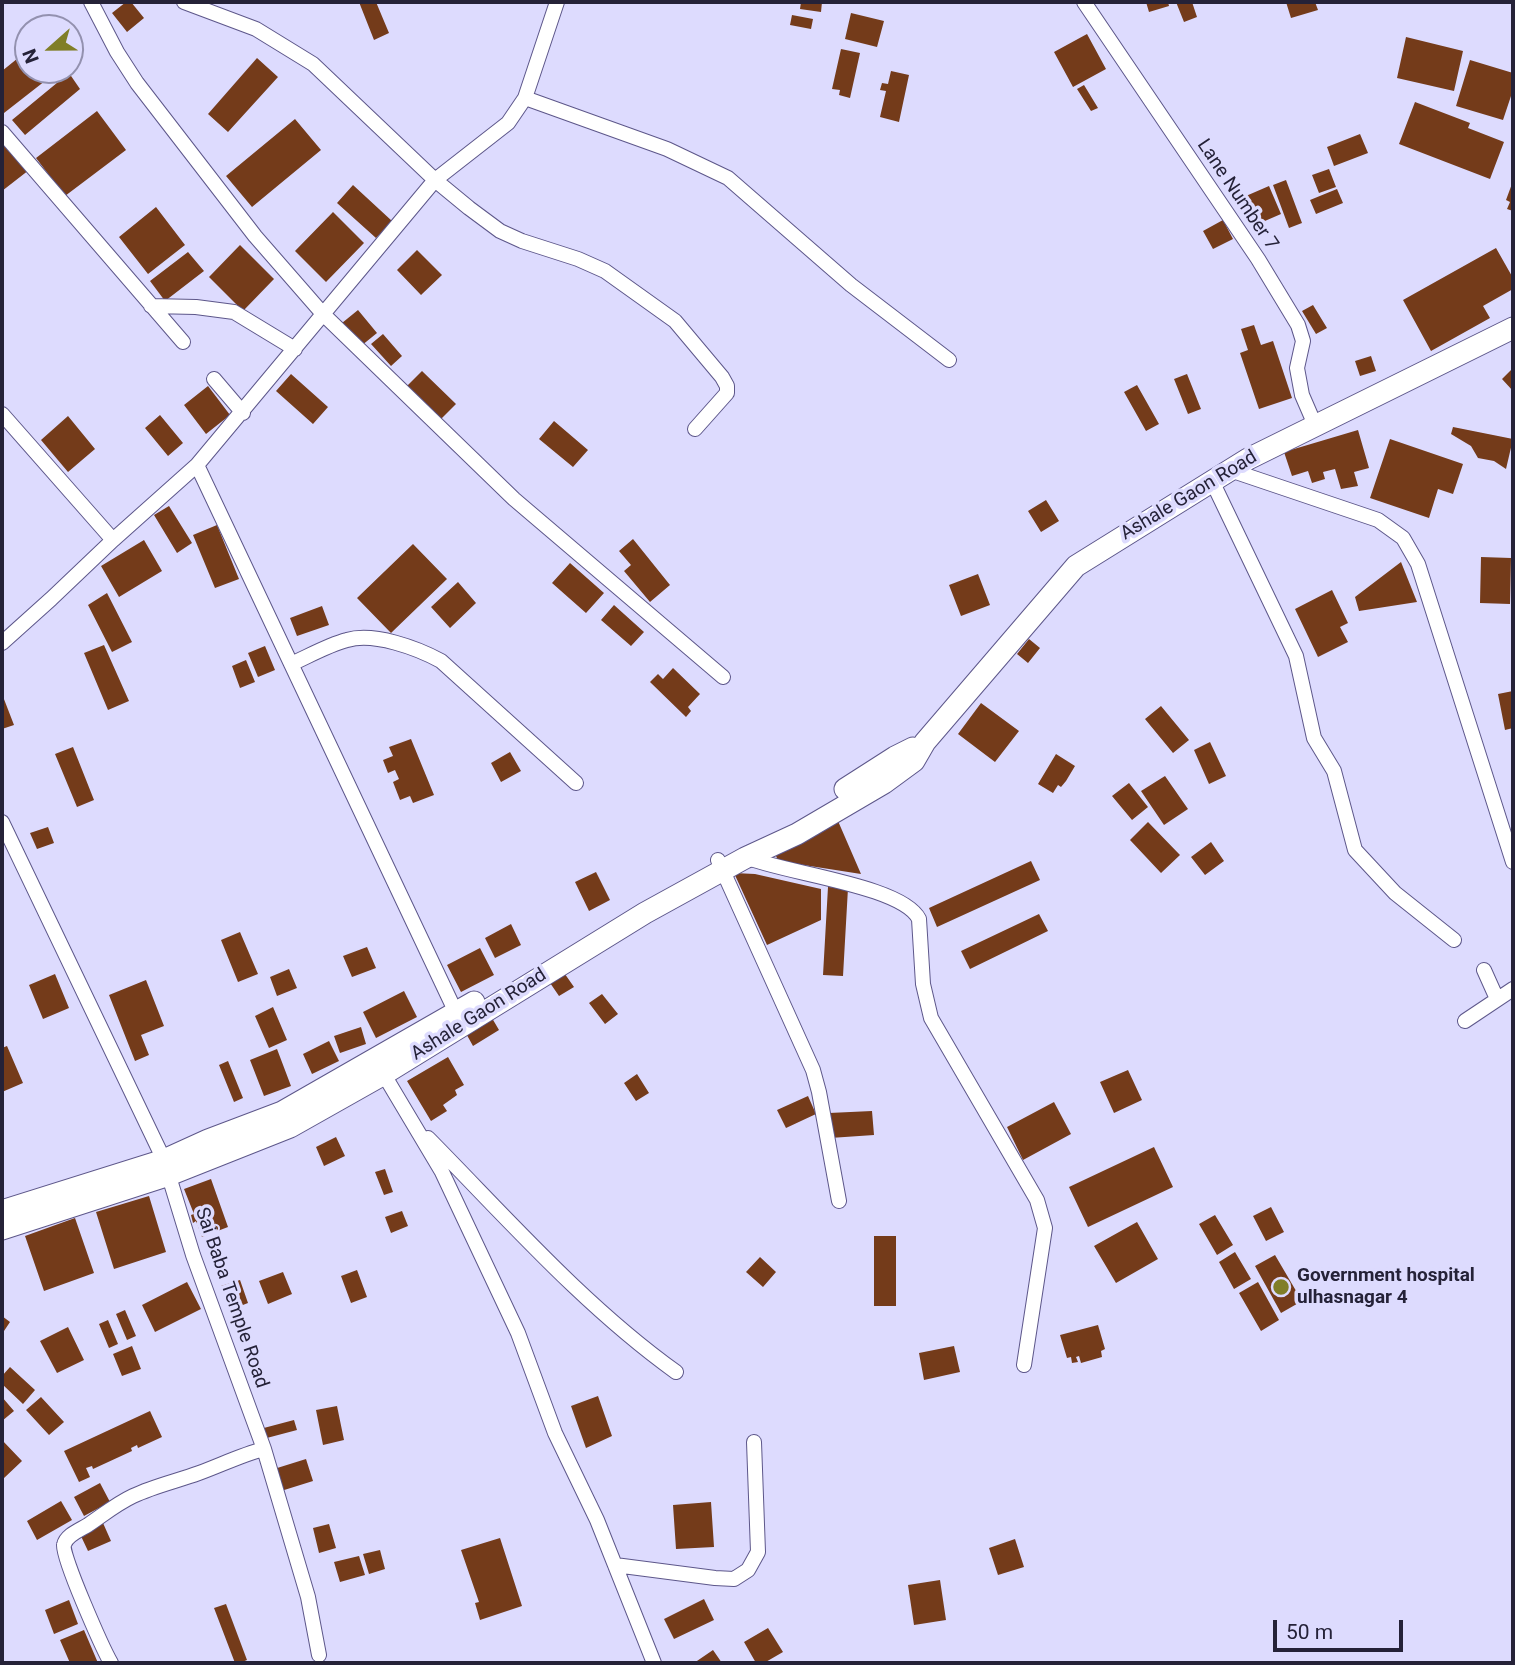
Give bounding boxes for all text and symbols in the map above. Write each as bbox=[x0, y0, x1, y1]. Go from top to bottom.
north arrow bbox=[14, 14, 84, 84]
text: N bbox=[18, 46, 44, 66]
street label: Lane Number 7 bbox=[1191, 135, 1283, 255]
street label: Ashale Gaon Road bbox=[1117, 446, 1261, 546]
street label: Ashale Gaon Road bbox=[407, 964, 551, 1066]
street label: Sai Baba Temple Road bbox=[189, 1205, 273, 1391]
place label: Government hospital ulhasnagar 4 bbox=[1297, 1265, 1475, 1309]
marker: Government hospital ulhasnagar 4 bbox=[1271, 1277, 1291, 1297]
scale bar bbox=[1277, 1606, 1406, 1650]
text: 50 m bbox=[1286, 1620, 1333, 1644]

